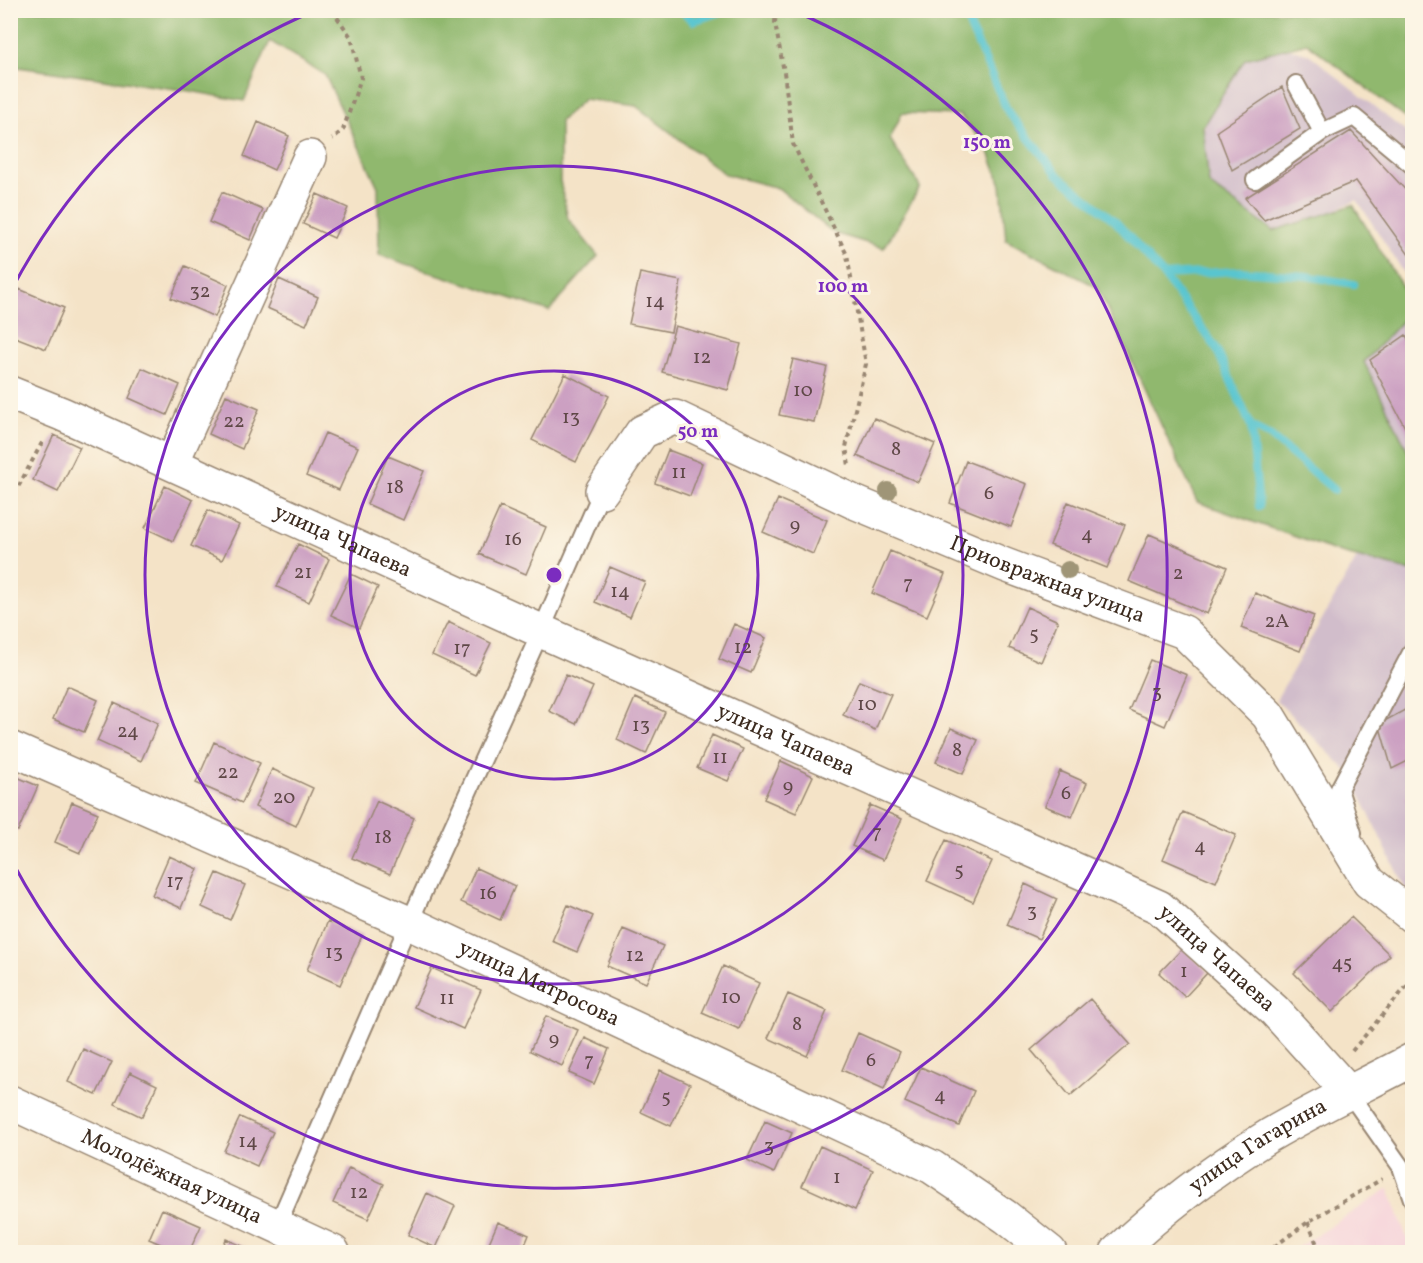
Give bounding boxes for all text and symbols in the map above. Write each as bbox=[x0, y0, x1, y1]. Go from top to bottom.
text: 150 m bbox=[963, 131, 1011, 156]
text: 100 m bbox=[818, 275, 868, 300]
house number: 32 bbox=[190, 278, 211, 306]
house number: 14 bbox=[645, 288, 665, 316]
house number: 12 bbox=[693, 344, 711, 372]
house number: 10 bbox=[793, 377, 813, 405]
house number: 13 bbox=[562, 404, 580, 432]
house number: 22 bbox=[223, 408, 245, 436]
text: 50 m bbox=[678, 420, 718, 445]
house number: 8 bbox=[891, 436, 901, 464]
house number: 11 bbox=[671, 459, 687, 487]
house number: 18 bbox=[386, 474, 404, 502]
house number: 6 bbox=[984, 480, 994, 508]
street label: улица Чапаева bbox=[269, 496, 416, 586]
house number: 9 bbox=[790, 512, 800, 540]
house number: 4 bbox=[1081, 521, 1093, 549]
house number: 16 bbox=[504, 526, 522, 554]
street label: Приовражная улица bbox=[945, 528, 1149, 631]
house number: 21 bbox=[294, 559, 312, 587]
house number: 2 bbox=[1173, 560, 1183, 588]
centre of rings bbox=[544, 565, 564, 585]
house number: 7 bbox=[903, 570, 913, 598]
house number: 14 bbox=[610, 578, 630, 606]
house number: 2А bbox=[1265, 608, 1289, 636]
house number: 5 bbox=[1029, 621, 1039, 649]
house number: 12 bbox=[734, 634, 752, 662]
house number: 17 bbox=[453, 635, 471, 663]
house number: 3 bbox=[1152, 679, 1162, 707]
house number: 10 bbox=[857, 691, 877, 719]
street label: улица Чапаева bbox=[712, 696, 860, 785]
house number: 13 bbox=[632, 712, 650, 740]
house number: 24 bbox=[117, 718, 139, 746]
house number: 8 bbox=[952, 737, 962, 765]
house number: 11 bbox=[712, 744, 728, 772]
house number: 22 bbox=[217, 759, 239, 787]
house number: 9 bbox=[783, 773, 793, 801]
house number: 6 bbox=[1061, 780, 1071, 808]
house number: 20 bbox=[273, 784, 295, 812]
house number: 7 bbox=[872, 819, 882, 847]
house number: 18 bbox=[374, 824, 392, 852]
house number: 4 bbox=[1194, 833, 1206, 861]
house number: 5 bbox=[954, 857, 964, 885]
house number: 17 bbox=[166, 868, 184, 896]
house number: 16 bbox=[479, 880, 497, 908]
street label: улица Чапаева bbox=[1151, 897, 1282, 1020]
house number: 3 bbox=[1027, 898, 1037, 926]
street label: улица Матросова bbox=[453, 933, 625, 1035]
house number: 13 bbox=[325, 939, 343, 967]
house number: 12 bbox=[626, 942, 644, 970]
house number: 45 bbox=[1332, 950, 1352, 978]
house number: 1 bbox=[1180, 958, 1188, 986]
house number: 10 bbox=[721, 984, 741, 1012]
house number: 11 bbox=[439, 985, 455, 1013]
house number: 8 bbox=[792, 1011, 802, 1039]
house number: 9 bbox=[549, 1026, 559, 1054]
house number: 7 bbox=[584, 1047, 594, 1075]
house number: 6 bbox=[866, 1047, 876, 1075]
house number: 4 bbox=[934, 1082, 946, 1110]
house number: 5 bbox=[661, 1084, 671, 1112]
street label: улица Гагарина bbox=[1182, 1091, 1332, 1201]
street label: Молодёжная улица bbox=[76, 1121, 267, 1232]
house number: 14 bbox=[238, 1128, 258, 1156]
house number: 3 bbox=[764, 1133, 774, 1161]
house number: 1 bbox=[833, 1164, 841, 1192]
house number: 12 bbox=[350, 1179, 368, 1207]

